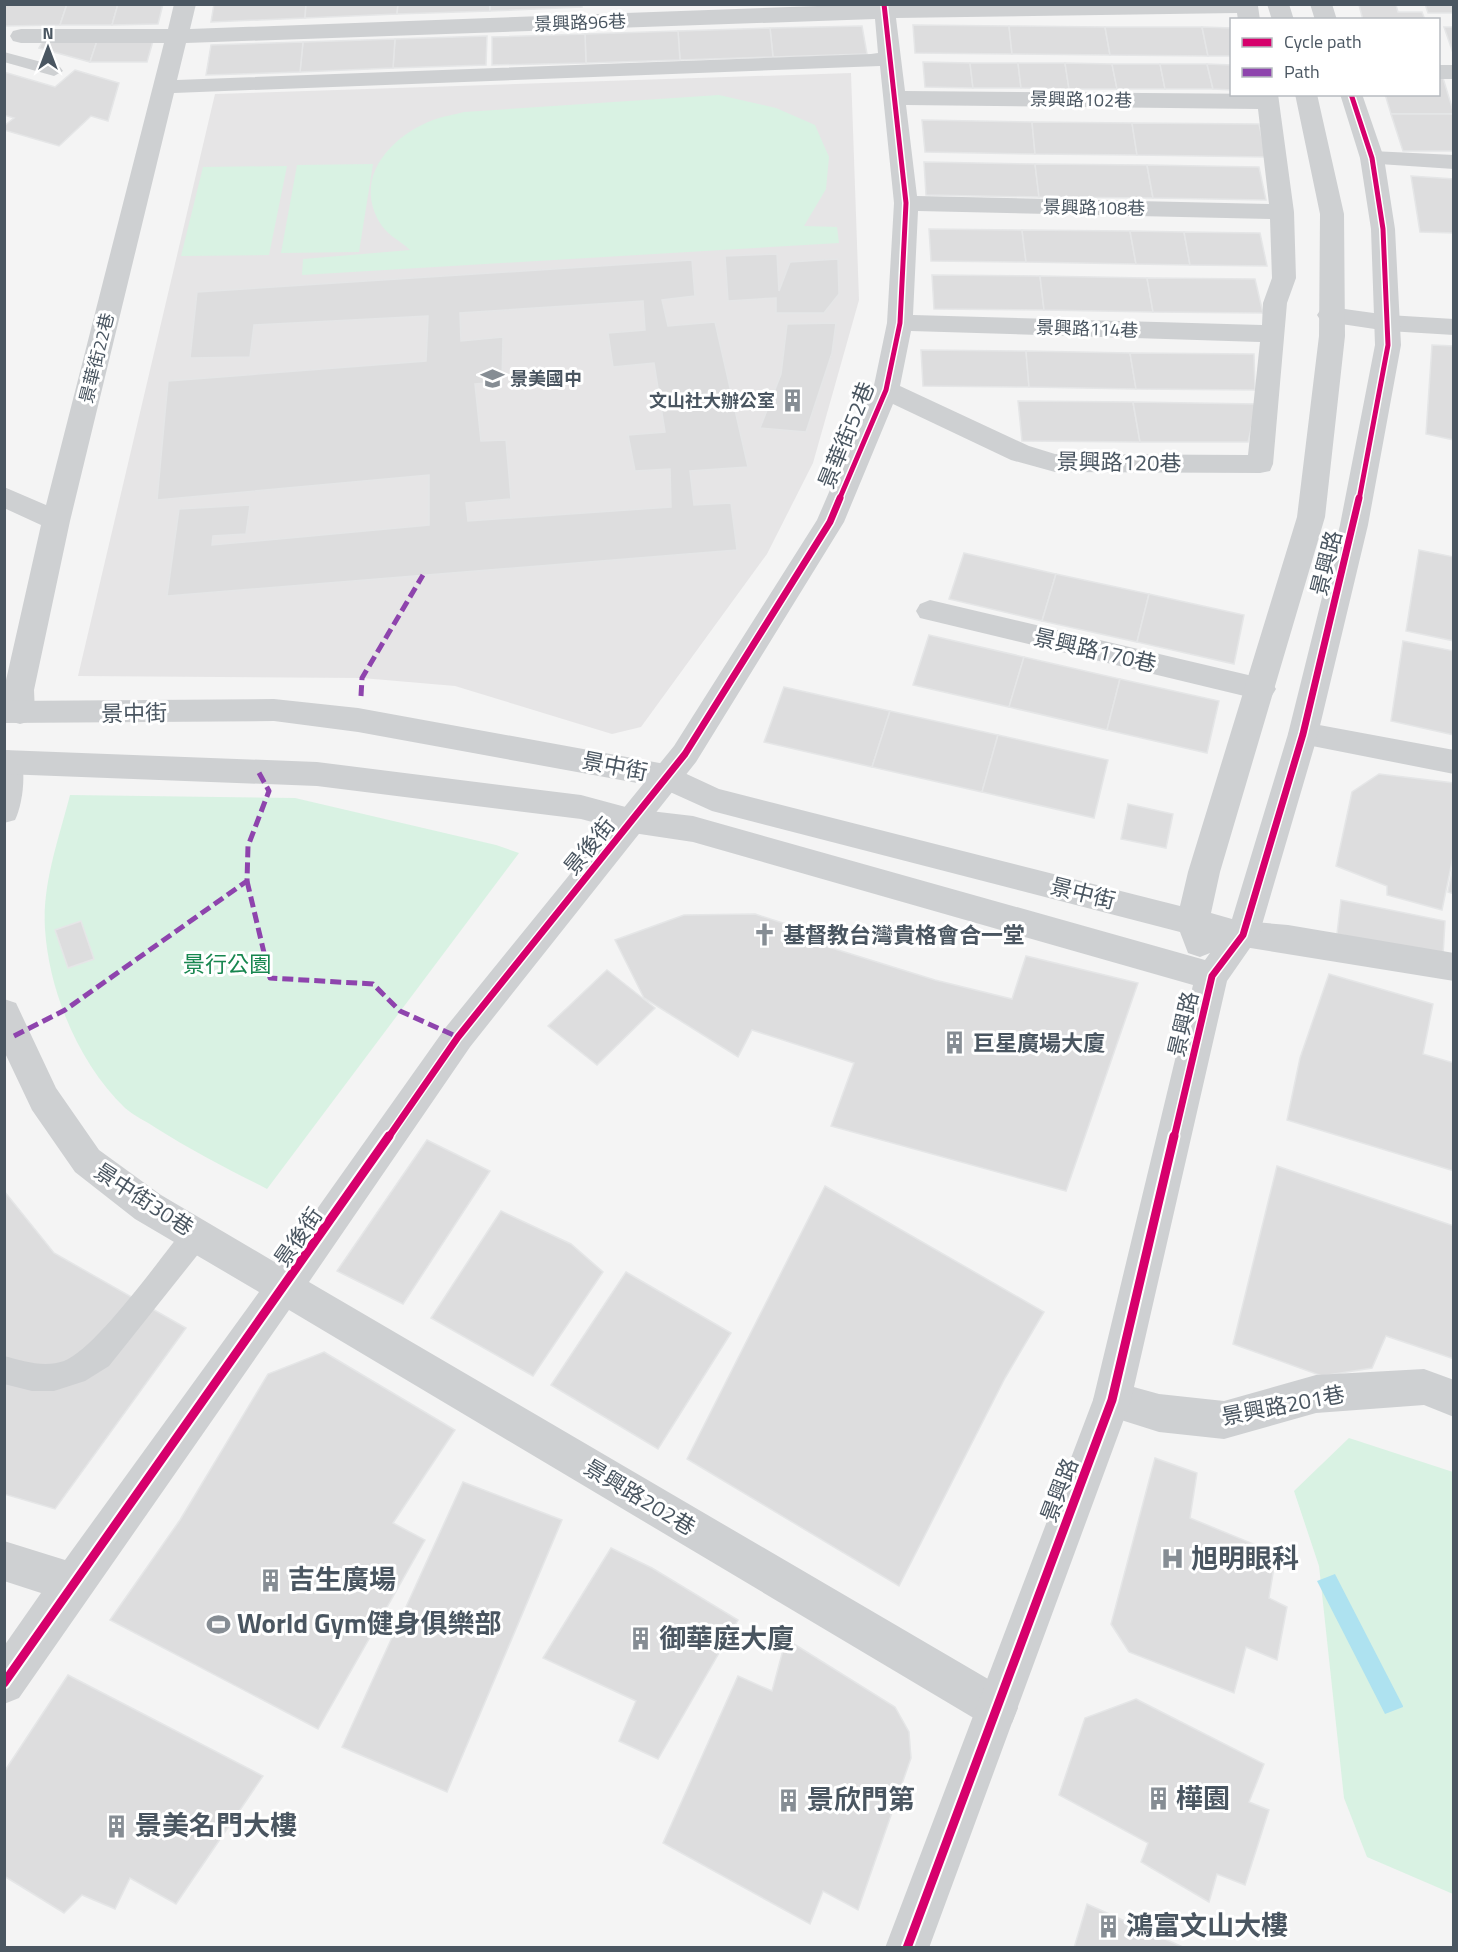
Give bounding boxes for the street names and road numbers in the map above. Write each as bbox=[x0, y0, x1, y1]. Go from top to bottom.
street label: 景興路96巷 bbox=[533, 7, 627, 38]
street label: 景興路102巷 bbox=[1030, 85, 1132, 114]
street label: 景興路108巷 bbox=[1043, 193, 1145, 222]
street label: 景華街22巷 bbox=[72, 310, 121, 406]
street label: 景興路114巷 bbox=[1035, 313, 1139, 344]
street label: 景華街52巷 bbox=[809, 376, 883, 494]
street label: 景興路120巷 bbox=[1056, 444, 1182, 480]
street label: 景興路 bbox=[1302, 527, 1350, 599]
street label: 景興路170巷 bbox=[1030, 619, 1160, 681]
street label: 景中街 bbox=[101, 695, 167, 731]
street label: 景中街 bbox=[579, 743, 651, 789]
street label: 景後街 bbox=[555, 810, 623, 882]
street label: 景中街 bbox=[1047, 869, 1119, 917]
street label: 景興路 bbox=[1159, 988, 1207, 1060]
street label: 景中街30巷 bbox=[88, 1154, 200, 1244]
street label: 景後街 bbox=[265, 1200, 331, 1274]
street label: 景興路201巷 bbox=[1218, 1376, 1348, 1434]
street label: 景興路202巷 bbox=[578, 1450, 702, 1544]
street label: 景興路 bbox=[1031, 1453, 1087, 1527]

